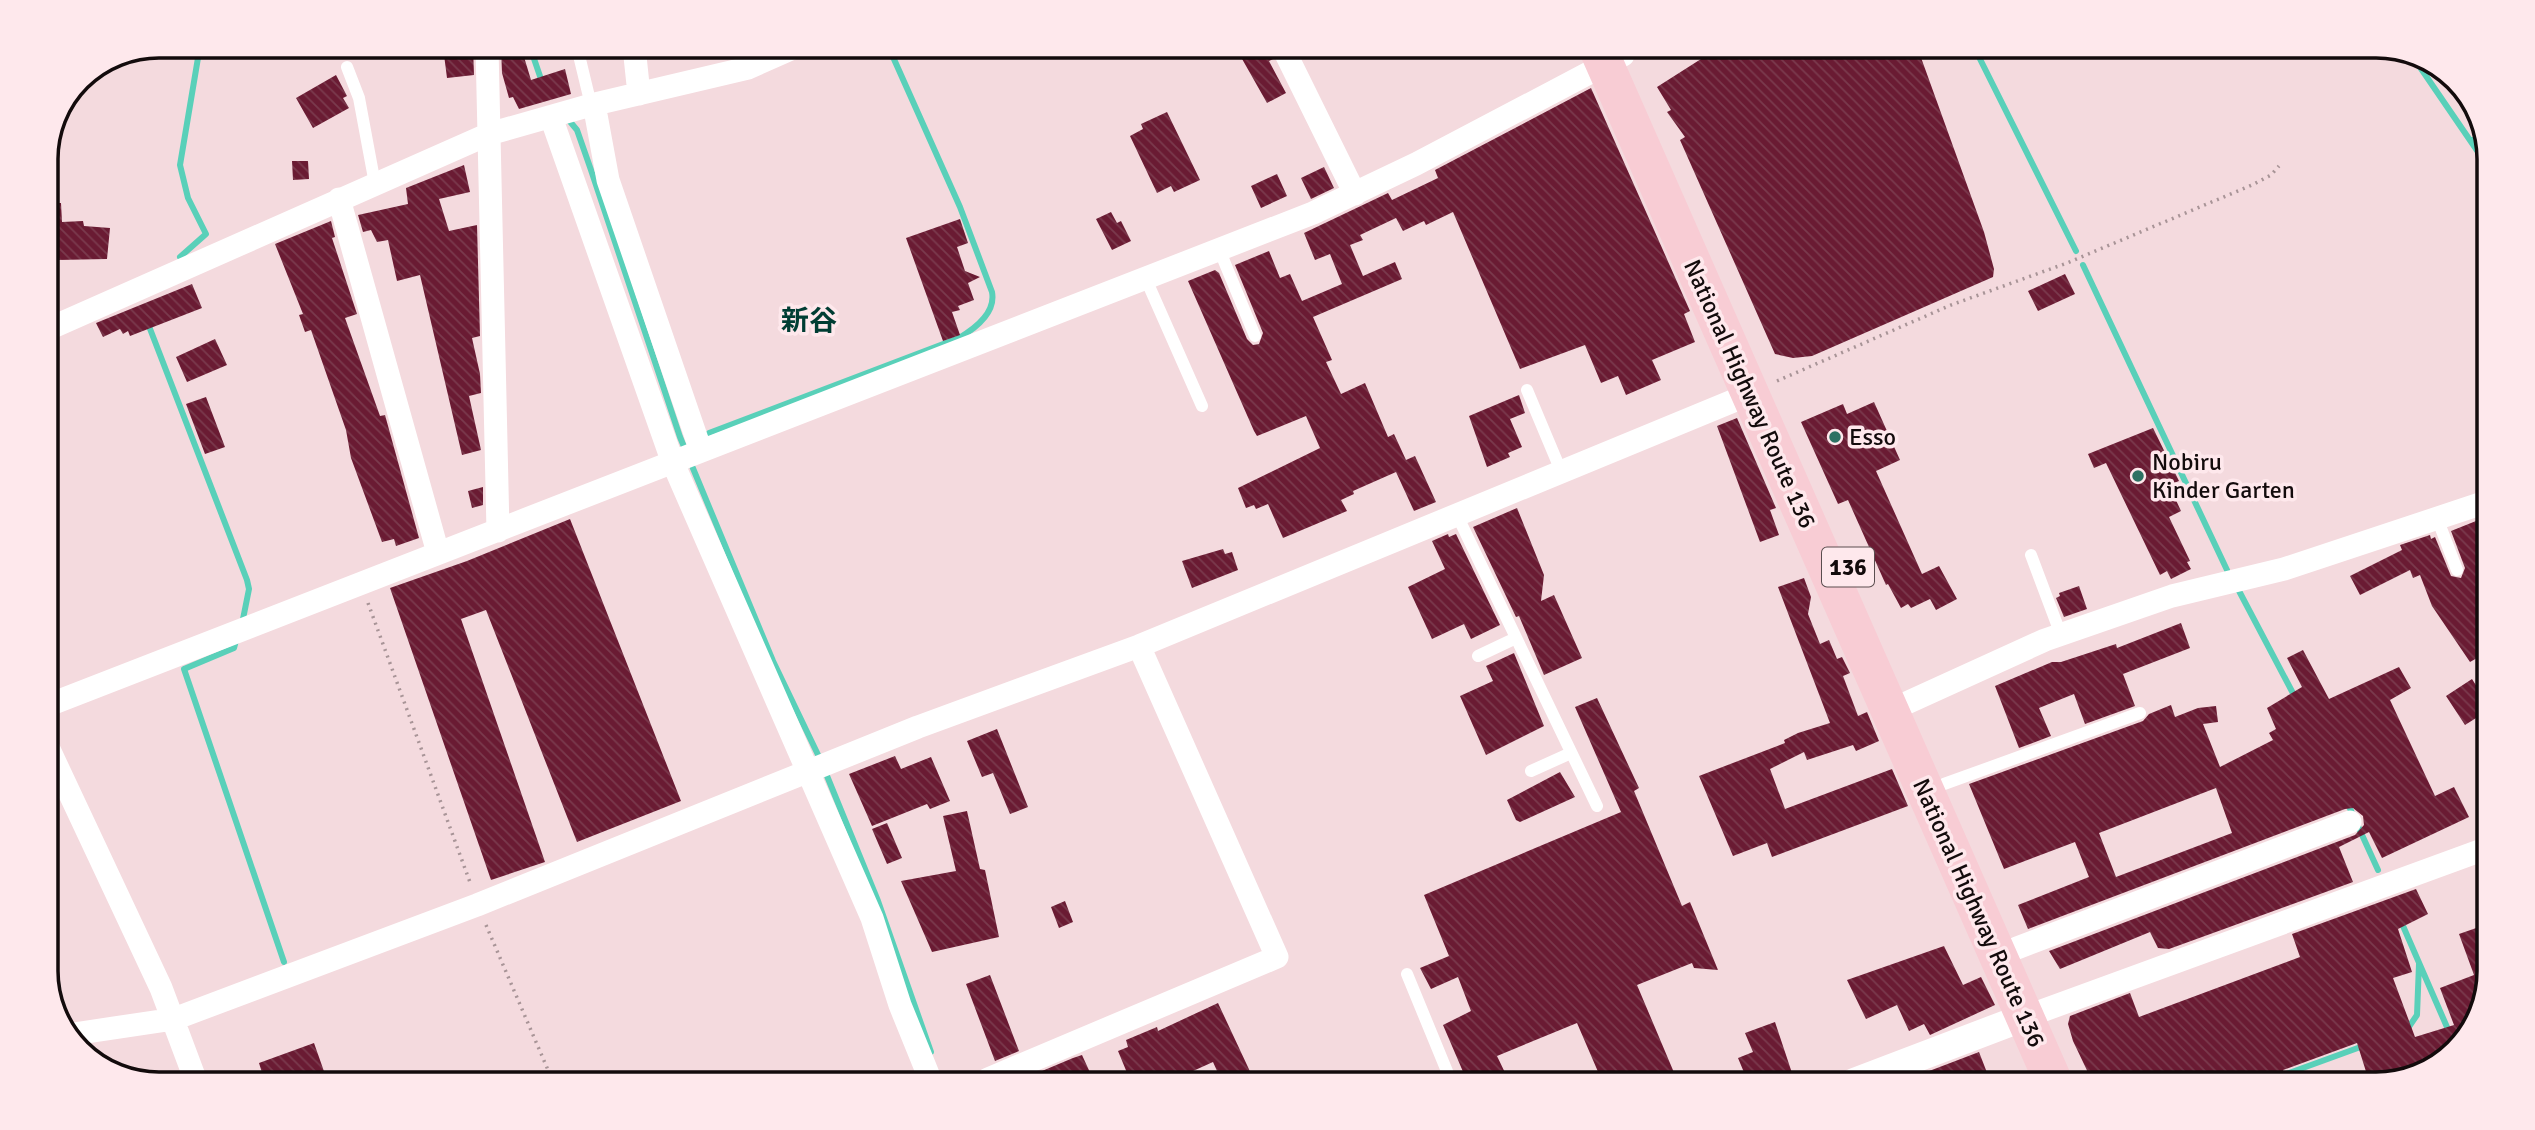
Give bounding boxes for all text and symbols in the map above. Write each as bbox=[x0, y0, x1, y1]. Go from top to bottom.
street label: National Highway Route 136 bbox=[1677, 255, 1823, 533]
district label: 新谷 bbox=[781, 304, 837, 338]
place label: Esso bbox=[1849, 422, 1896, 452]
marker: Esso bbox=[1827, 429, 1843, 445]
place label: Nobiru Kinder Garten bbox=[2152, 447, 2295, 505]
marker: Nobiru Kinder Garten bbox=[2130, 468, 2146, 484]
road number: 136 bbox=[1822, 548, 1874, 586]
street label: National Highway Route 136 bbox=[1906, 774, 2052, 1052]

